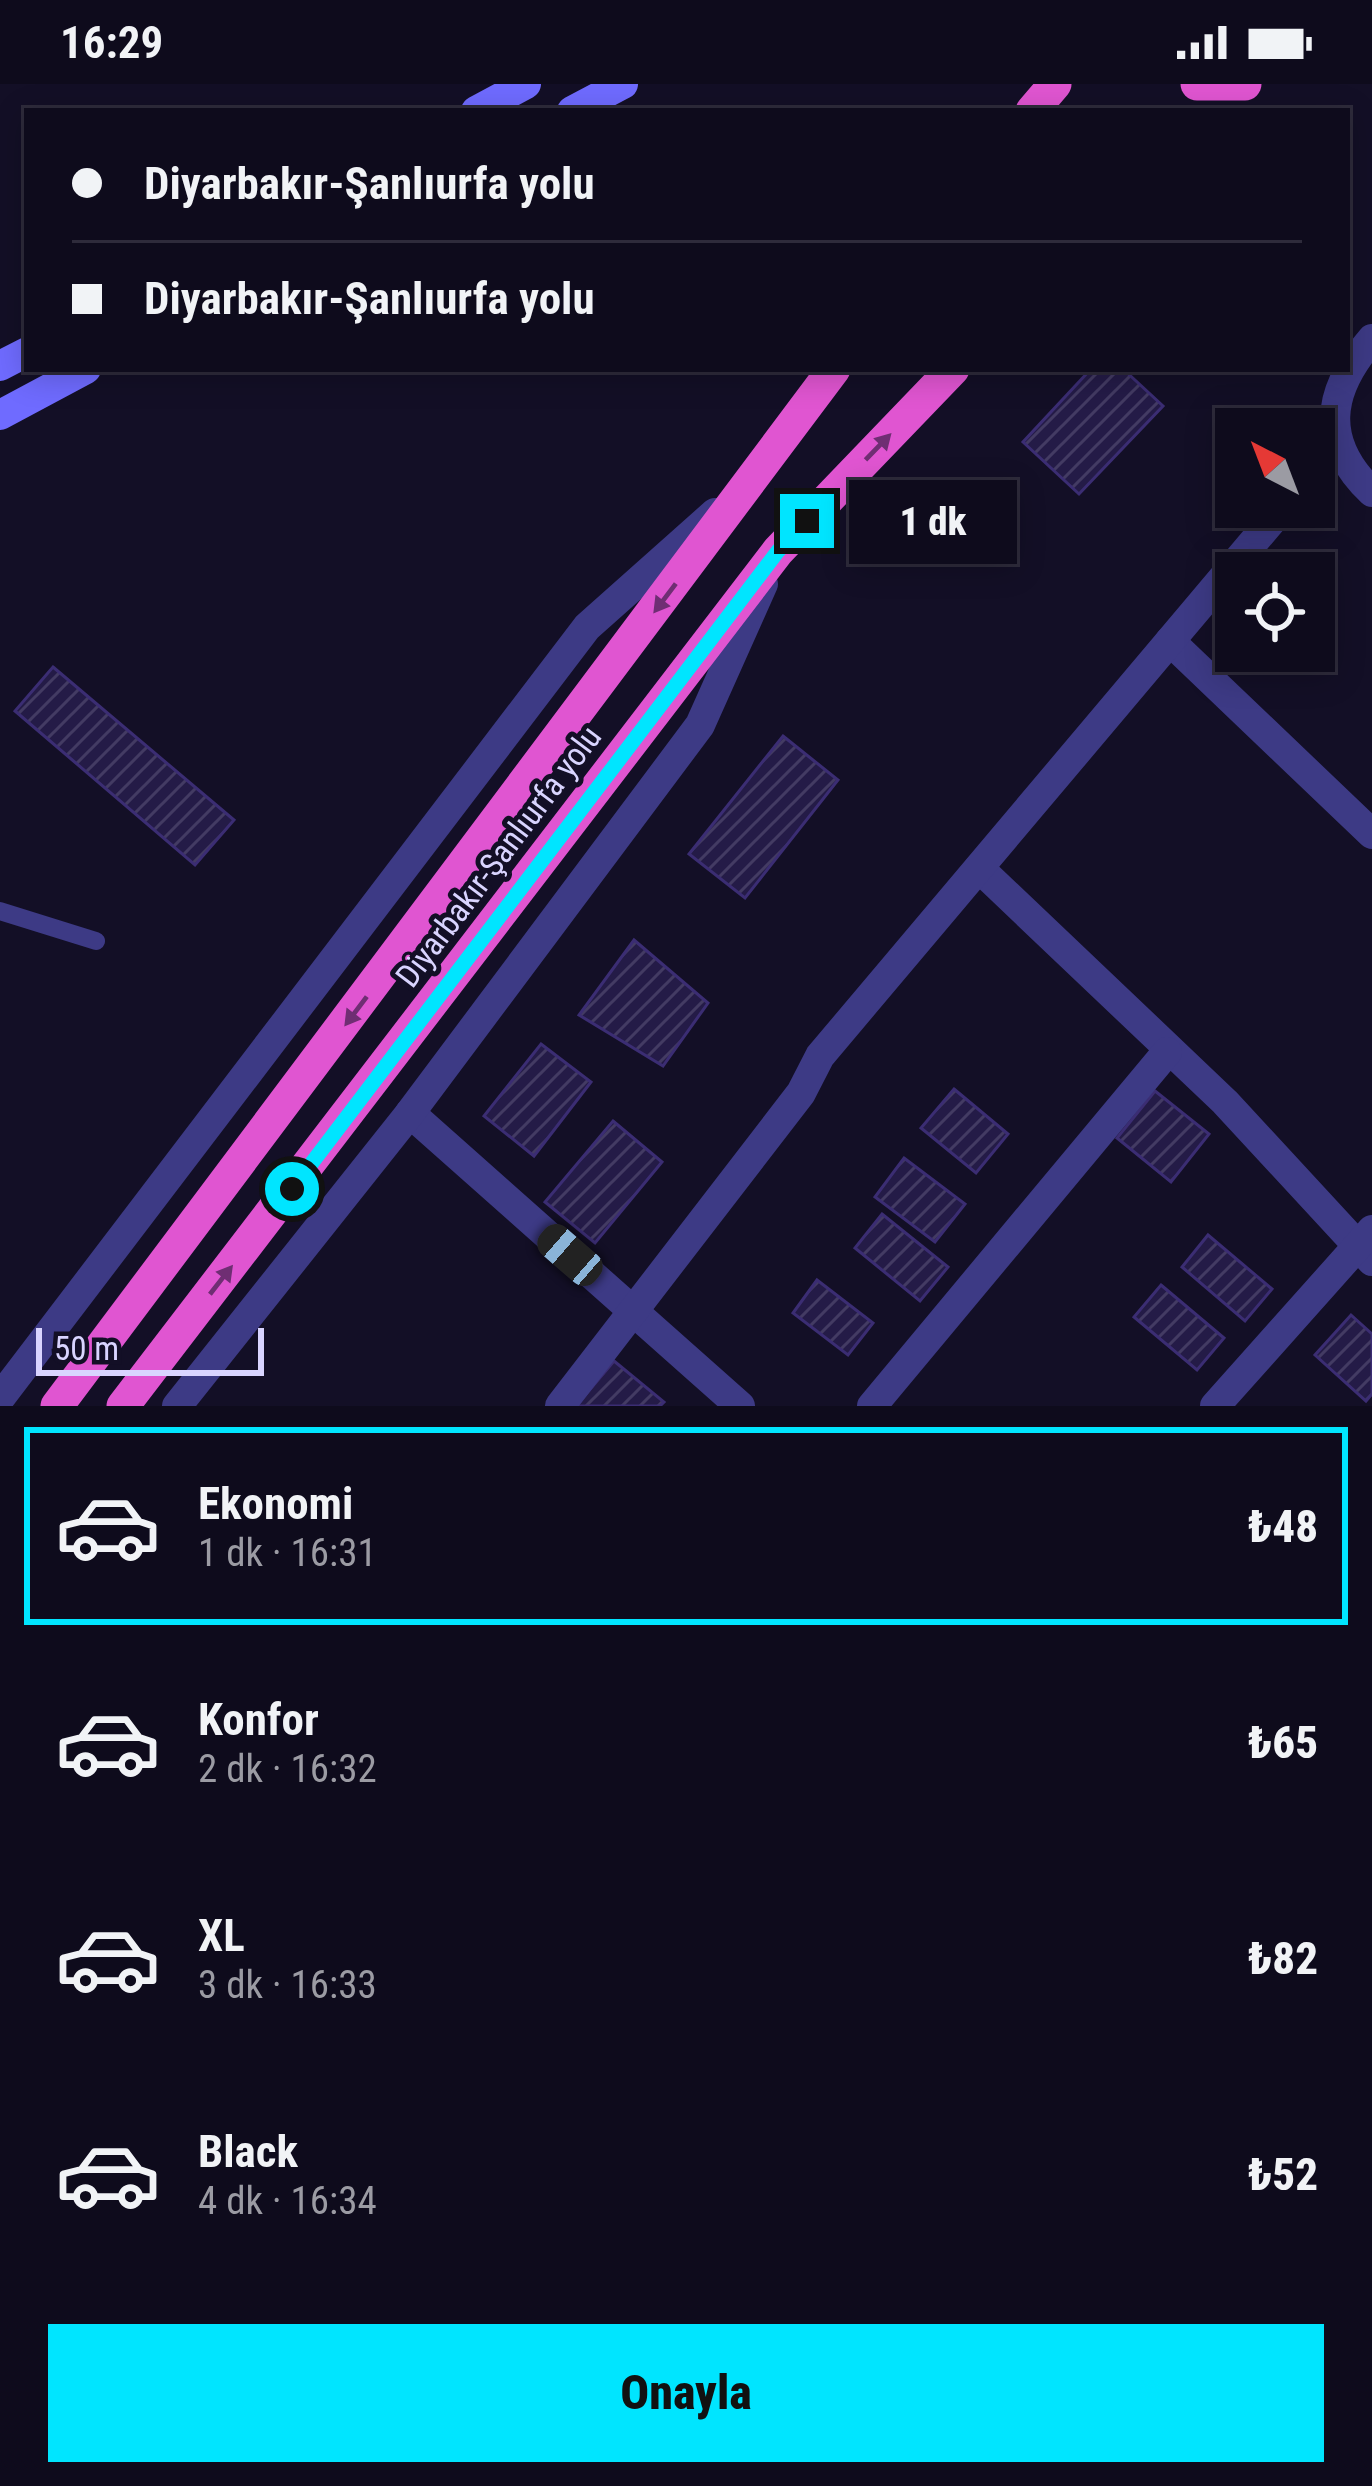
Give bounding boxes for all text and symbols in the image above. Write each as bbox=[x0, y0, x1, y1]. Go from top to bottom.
text: 16:29 bbox=[60, 16, 163, 69]
text: Diyarbakır-Şanlıurfa yolu bbox=[144, 157, 595, 210]
text: Diyarbakır-Şanlıurfa yolu bbox=[144, 272, 595, 325]
north arrow bbox=[1215, 408, 1335, 528]
map controls bbox=[1215, 408, 1335, 672]
one-way arrow bbox=[863, 433, 891, 462]
callout: 1 dk bbox=[849, 479, 1017, 563]
route end bbox=[780, 494, 834, 548]
text: 1 dk bbox=[899, 499, 967, 545]
button: locate bbox=[1215, 552, 1335, 672]
one-way arrow bbox=[653, 582, 677, 614]
street label: Diyarbakır-Şanlıurfa yolu bbox=[388, 718, 609, 994]
one-way arrow bbox=[344, 996, 369, 1027]
route start bbox=[265, 1162, 319, 1216]
car bbox=[531, 1218, 609, 1292]
one-way arrow bbox=[208, 1265, 233, 1296]
scale bar bbox=[36, 1322, 264, 1375]
text: 50 m bbox=[54, 1329, 119, 1368]
icon: car bbox=[54, 1472, 162, 1580]
text: Ekonomi bbox=[198, 1477, 353, 1530]
text: ₺48 bbox=[1248, 1500, 1318, 1553]
text: 1 dk · 16:31 bbox=[198, 1530, 377, 1576]
icon: car bbox=[54, 1688, 162, 1796]
text: Konfor bbox=[198, 1693, 319, 1746]
text: ₺65 bbox=[1248, 1716, 1318, 1769]
text: 2 dk · 16:32 bbox=[198, 1746, 377, 1792]
icon: car bbox=[54, 1904, 162, 2012]
text: XL bbox=[198, 1909, 245, 1962]
text: ₺82 bbox=[1248, 1932, 1318, 1985]
text: 3 dk · 16:33 bbox=[198, 1962, 377, 2008]
icon: car bbox=[54, 2120, 162, 2228]
text: Black bbox=[198, 2125, 298, 2178]
text: ₺52 bbox=[1248, 2148, 1318, 2201]
text: 4 dk · 16:34 bbox=[198, 2178, 377, 2224]
button: Onayla bbox=[48, 2324, 1324, 2462]

